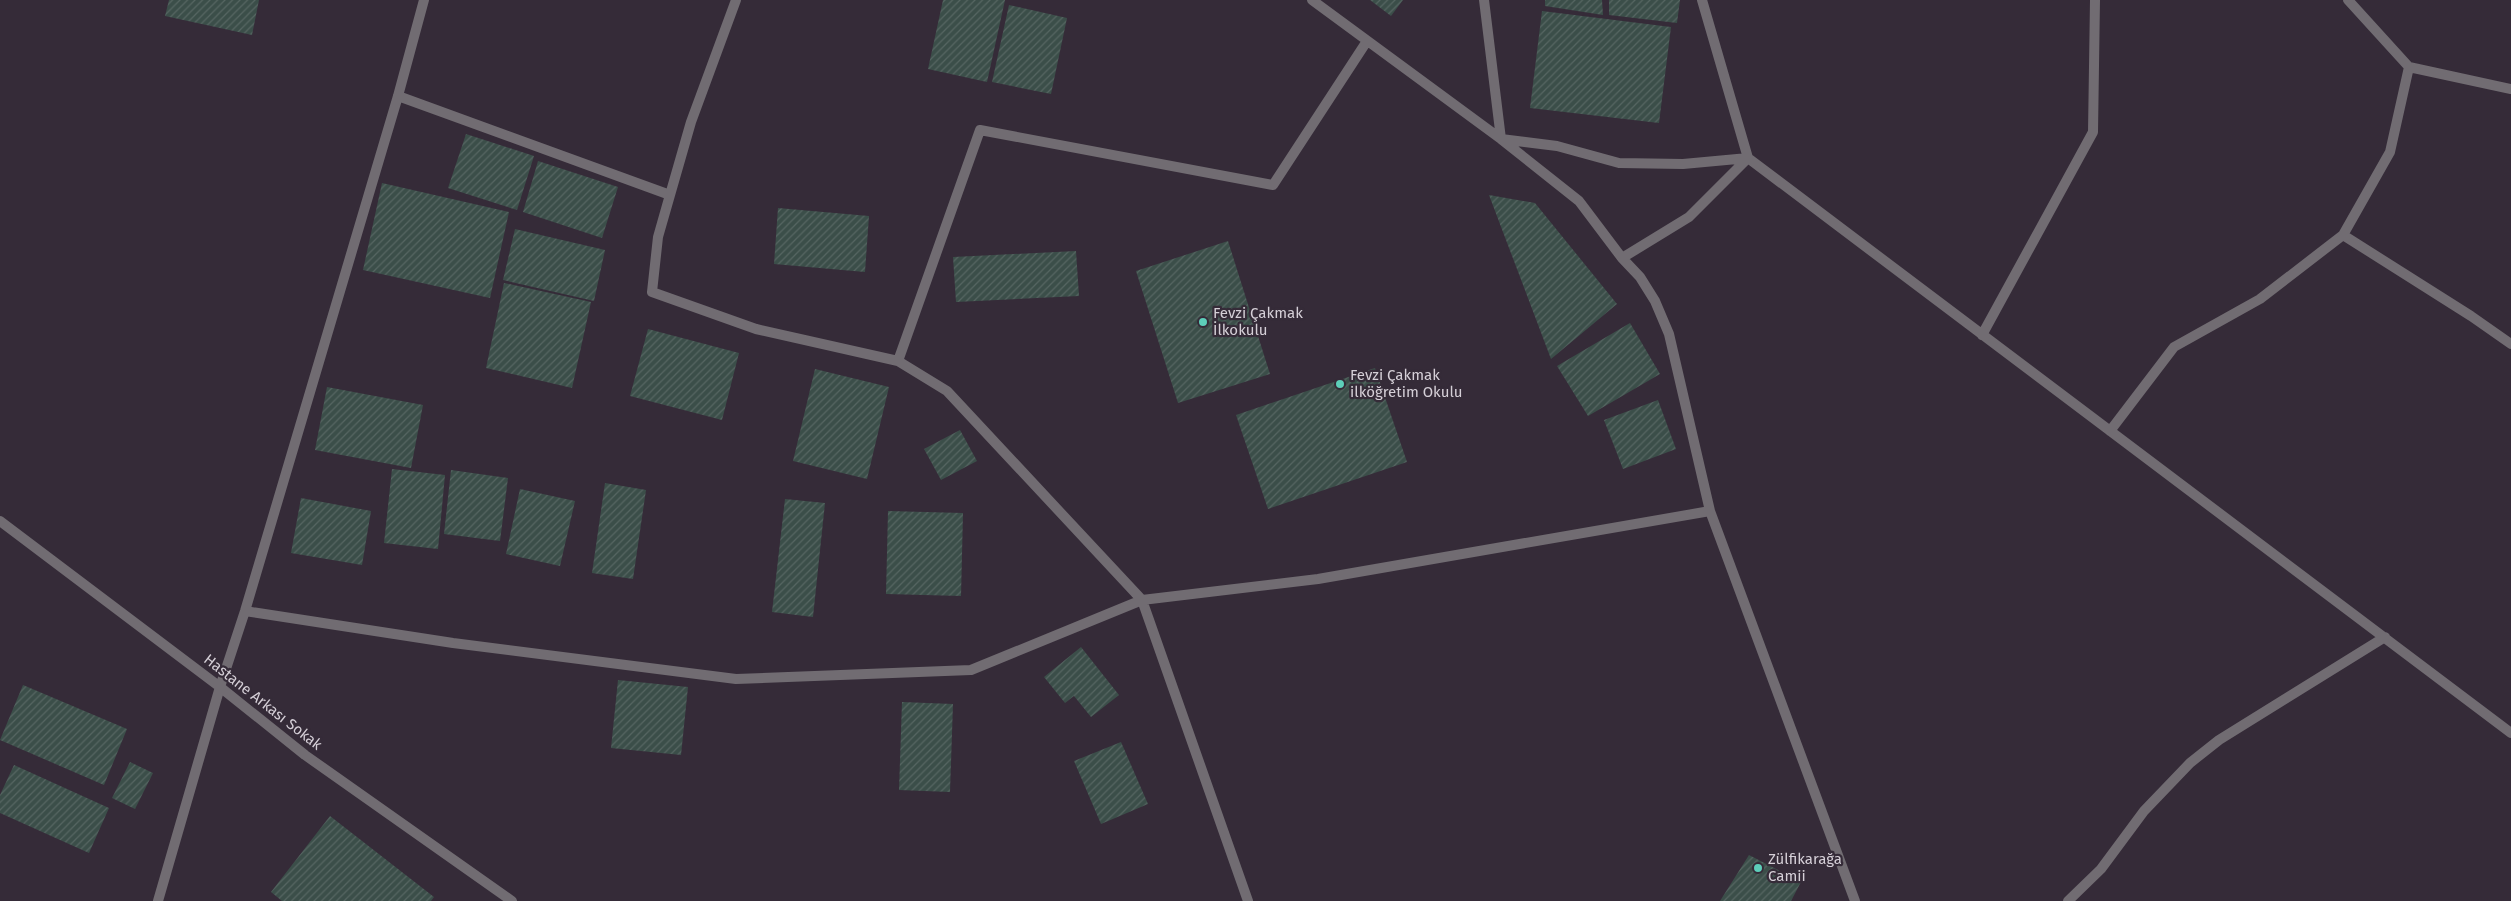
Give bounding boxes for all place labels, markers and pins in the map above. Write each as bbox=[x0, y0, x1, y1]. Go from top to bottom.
place label: Fevzi Çakmak İlkokulu bbox=[1213, 304, 1303, 339]
marker: Fevzi Çakmak İlkokulu bbox=[1197, 316, 1209, 328]
place label: Fevzi Çakmak ilköğretim Okulu bbox=[1350, 366, 1463, 401]
marker: Fevzi Çakmak ilköğretim Okulu bbox=[1334, 378, 1346, 390]
place label: Zülfikarağa Camii bbox=[1768, 850, 1842, 885]
marker: Zülfikarağa Camii bbox=[1752, 862, 1764, 874]

